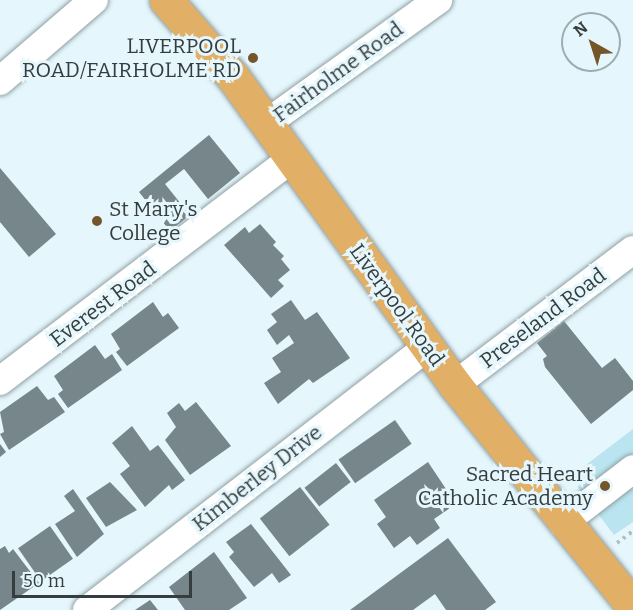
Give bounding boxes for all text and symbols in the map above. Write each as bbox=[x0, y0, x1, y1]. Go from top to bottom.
north arrow bbox=[561, 12, 621, 72]
street label: Fairholme Road bbox=[268, 17, 408, 127]
text: N bbox=[570, 18, 591, 40]
place label: LIVERPOOL ROAD/FAIRHOLME RD bbox=[22, 33, 241, 83]
marker: LIVERPOOL ROAD/FAIRHOLME RD bbox=[246, 51, 260, 65]
place label: St Mary's College bbox=[109, 196, 198, 246]
marker: St Mary's College bbox=[90, 214, 104, 228]
street label: Liverpool Road bbox=[344, 239, 450, 371]
street label: Everest Road bbox=[45, 256, 161, 352]
street label: Preseland Road bbox=[475, 263, 611, 373]
street label: Kimberley Drive bbox=[187, 420, 327, 536]
place label: Sacred Heart Catholic Academy bbox=[418, 461, 593, 511]
marker: Sacred Heart Catholic Academy bbox=[598, 479, 612, 493]
scale bar bbox=[15, 559, 195, 597]
text: 50 m bbox=[23, 570, 65, 592]

